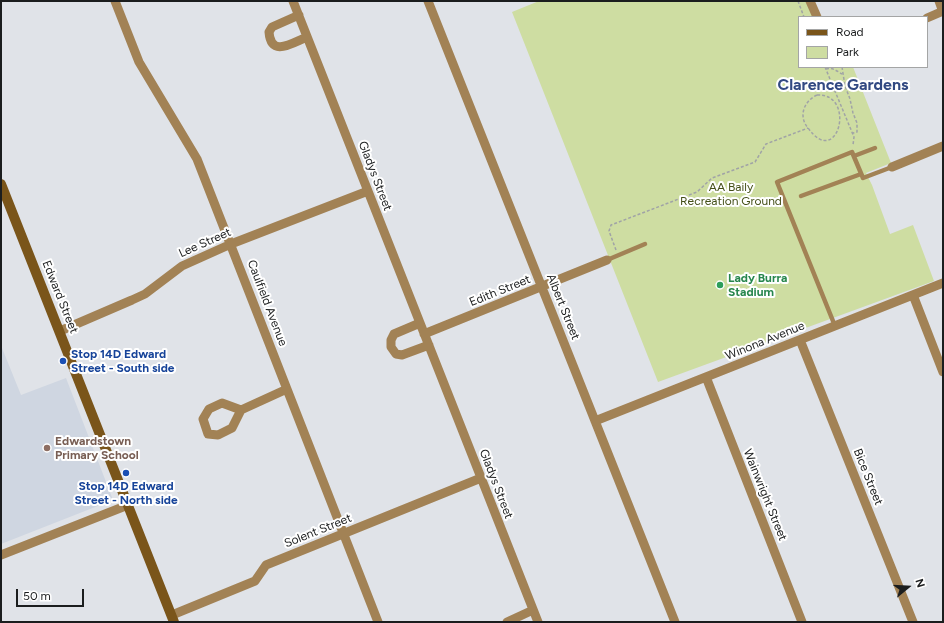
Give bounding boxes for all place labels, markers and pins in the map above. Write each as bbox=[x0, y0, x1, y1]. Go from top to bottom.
place label: Lady Burra Stadium bbox=[728, 271, 787, 299]
marker: Lady Burra Stadium bbox=[715, 280, 725, 290]
place label: Stop 14D Edward Street - South side bbox=[71, 347, 174, 375]
marker: Stop 14D Edward Street - South side bbox=[58, 356, 68, 366]
place label: Edwardstown Primary School bbox=[55, 434, 139, 462]
marker: Edwardstown Primary School bbox=[42, 443, 52, 453]
marker: Stop 14D Edward Street - North side bbox=[121, 468, 131, 478]
place label: Stop 14D Edward Street - North side bbox=[74, 479, 178, 507]

